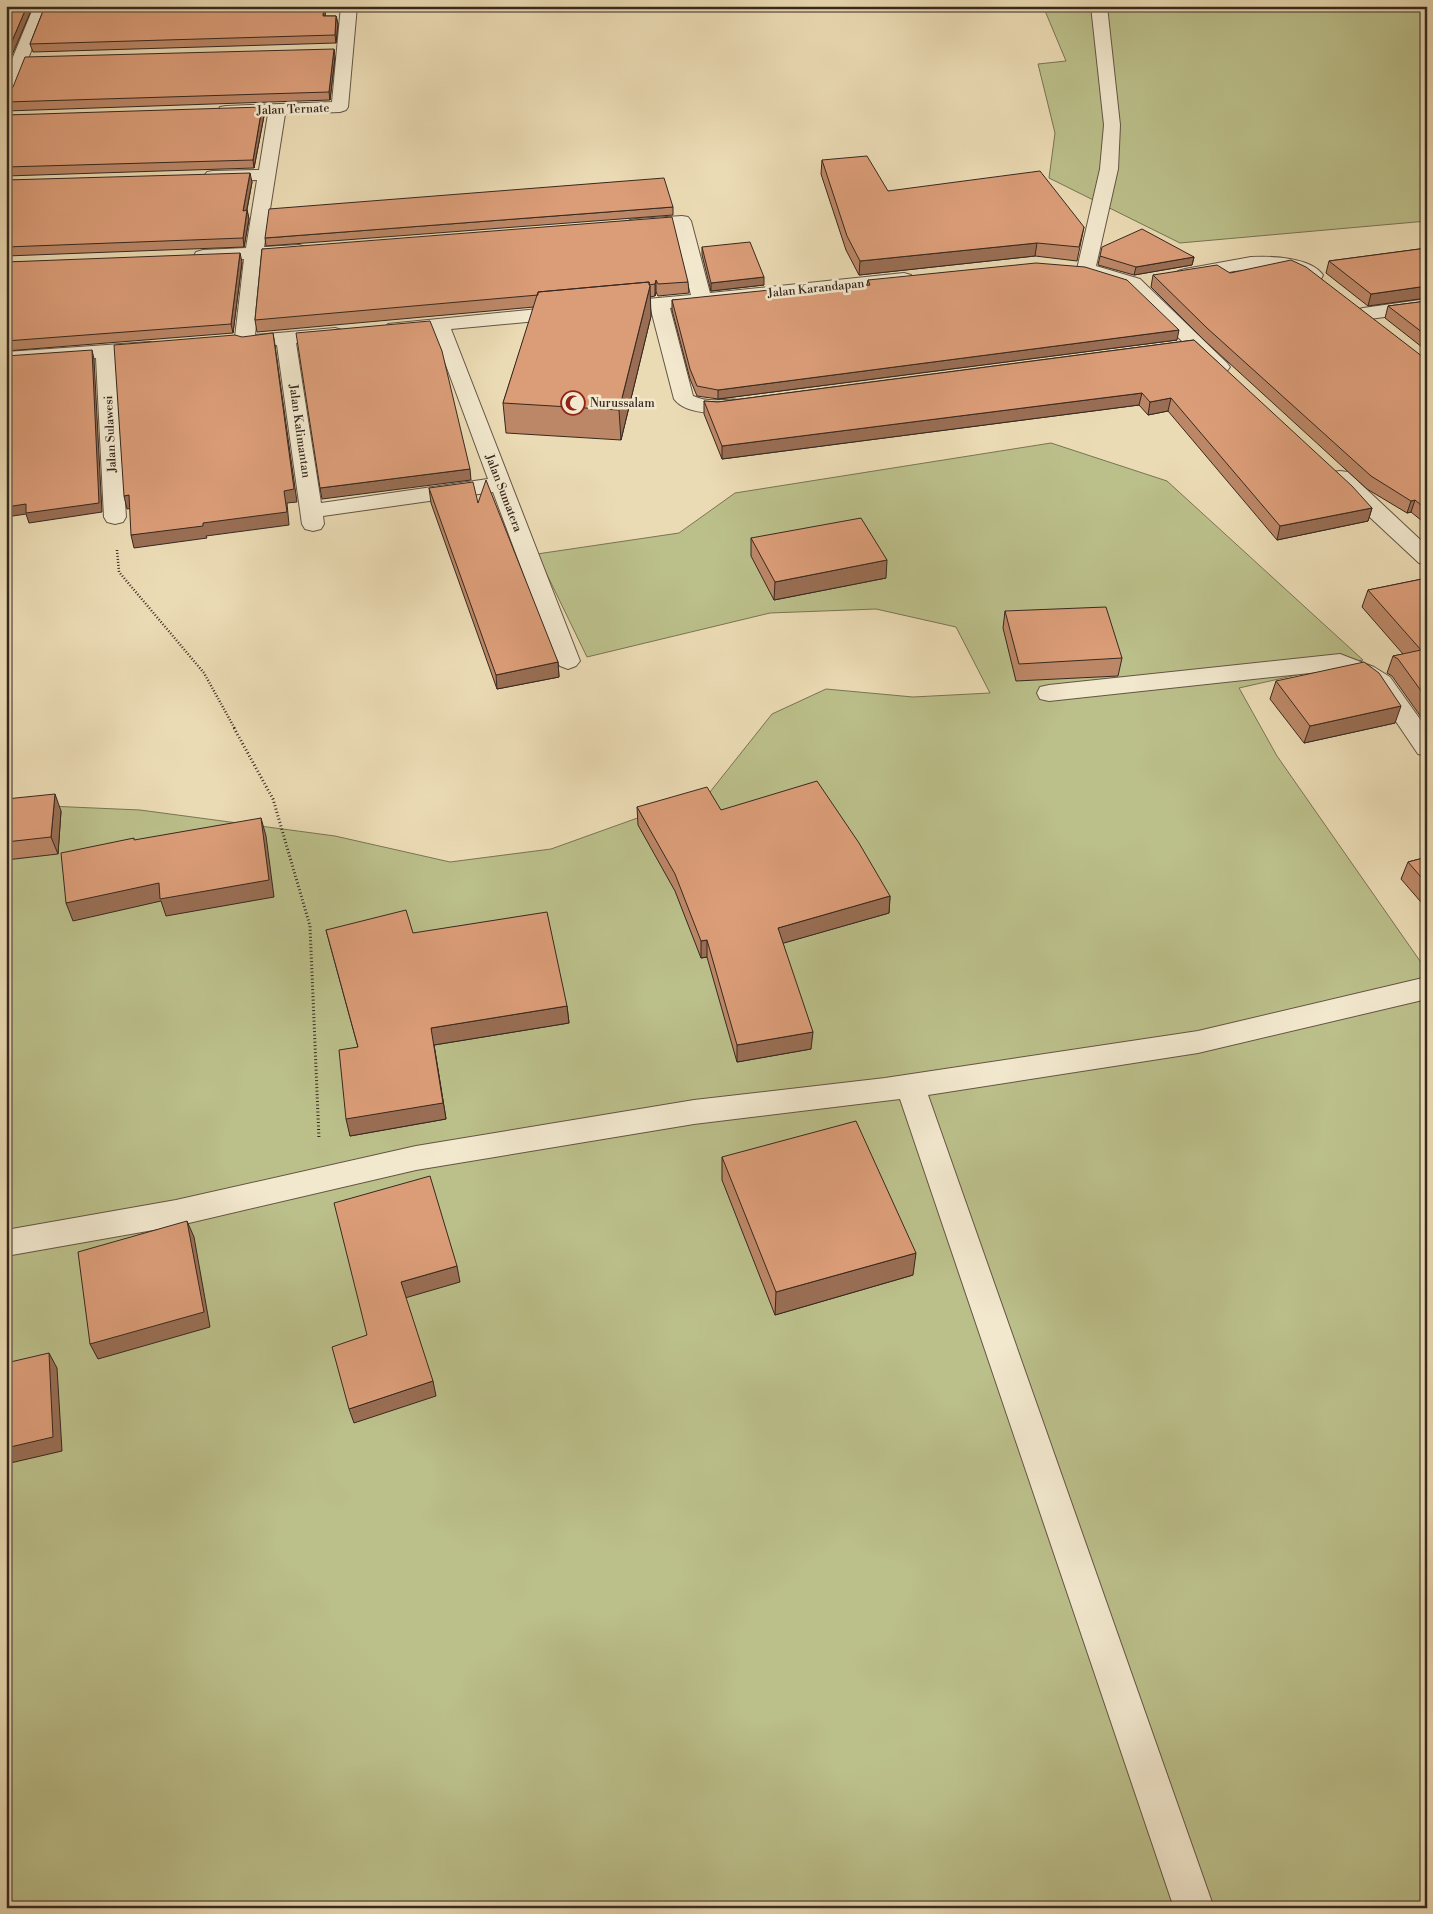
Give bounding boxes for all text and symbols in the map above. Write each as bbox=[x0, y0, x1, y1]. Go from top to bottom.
street label: Jalan Ternate bbox=[255, 101, 330, 118]
street label: Jalan Karandapan bbox=[766, 276, 865, 301]
street label: Jalan Kalimantan bbox=[285, 382, 314, 479]
mosque icon: Nurussalam bbox=[560, 390, 586, 416]
street label: Jalan Sulawesi bbox=[101, 395, 120, 474]
place label: Nurussalam bbox=[590, 396, 655, 411]
street label: Jalan Sumatera bbox=[481, 451, 526, 535]

